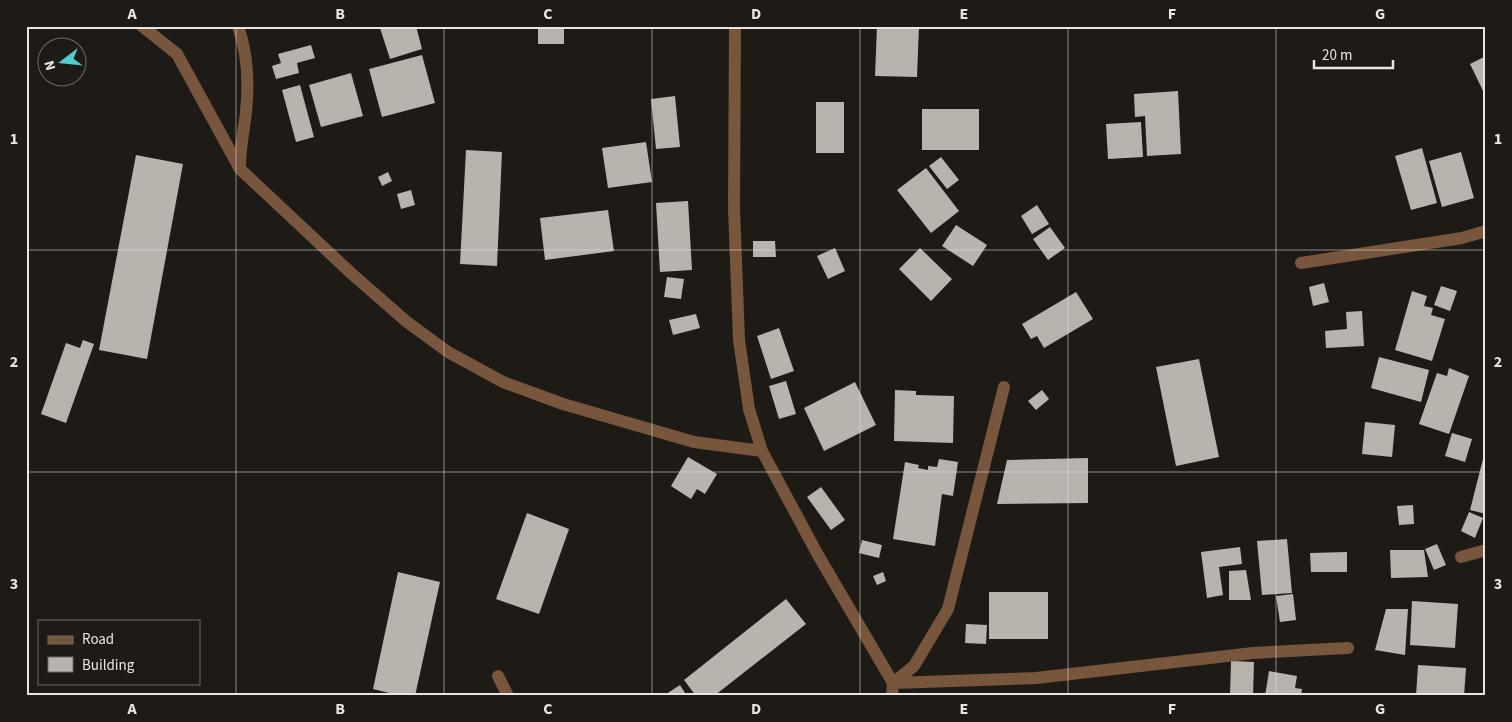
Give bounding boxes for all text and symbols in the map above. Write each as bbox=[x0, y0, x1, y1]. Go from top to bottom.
text: A bbox=[126, 3, 137, 25]
text: B bbox=[335, 3, 345, 25]
text: C bbox=[543, 3, 553, 25]
text: D bbox=[751, 3, 761, 25]
text: E bbox=[960, 3, 968, 25]
text: F bbox=[1168, 3, 1176, 25]
text: G bbox=[1375, 3, 1385, 25]
north arrow bbox=[38, 38, 88, 88]
scale bar bbox=[1314, 38, 1393, 70]
text: 20 m bbox=[1322, 45, 1352, 66]
text: N bbox=[40, 58, 61, 73]
text: 1 bbox=[10, 128, 18, 150]
text: 1 bbox=[1494, 128, 1502, 150]
text: 2 bbox=[10, 351, 18, 373]
text: 2 bbox=[1494, 351, 1502, 373]
text: 3 bbox=[10, 573, 18, 595]
text: 3 bbox=[1494, 573, 1502, 595]
legend bbox=[38, 620, 200, 684]
text: Road bbox=[82, 629, 114, 650]
text: Building bbox=[82, 655, 135, 676]
text: A bbox=[126, 698, 137, 720]
text: B bbox=[335, 698, 345, 720]
text: C bbox=[543, 698, 553, 720]
text: D bbox=[751, 698, 761, 720]
text: E bbox=[960, 698, 968, 720]
text: F bbox=[1168, 698, 1176, 720]
text: G bbox=[1375, 698, 1385, 720]

